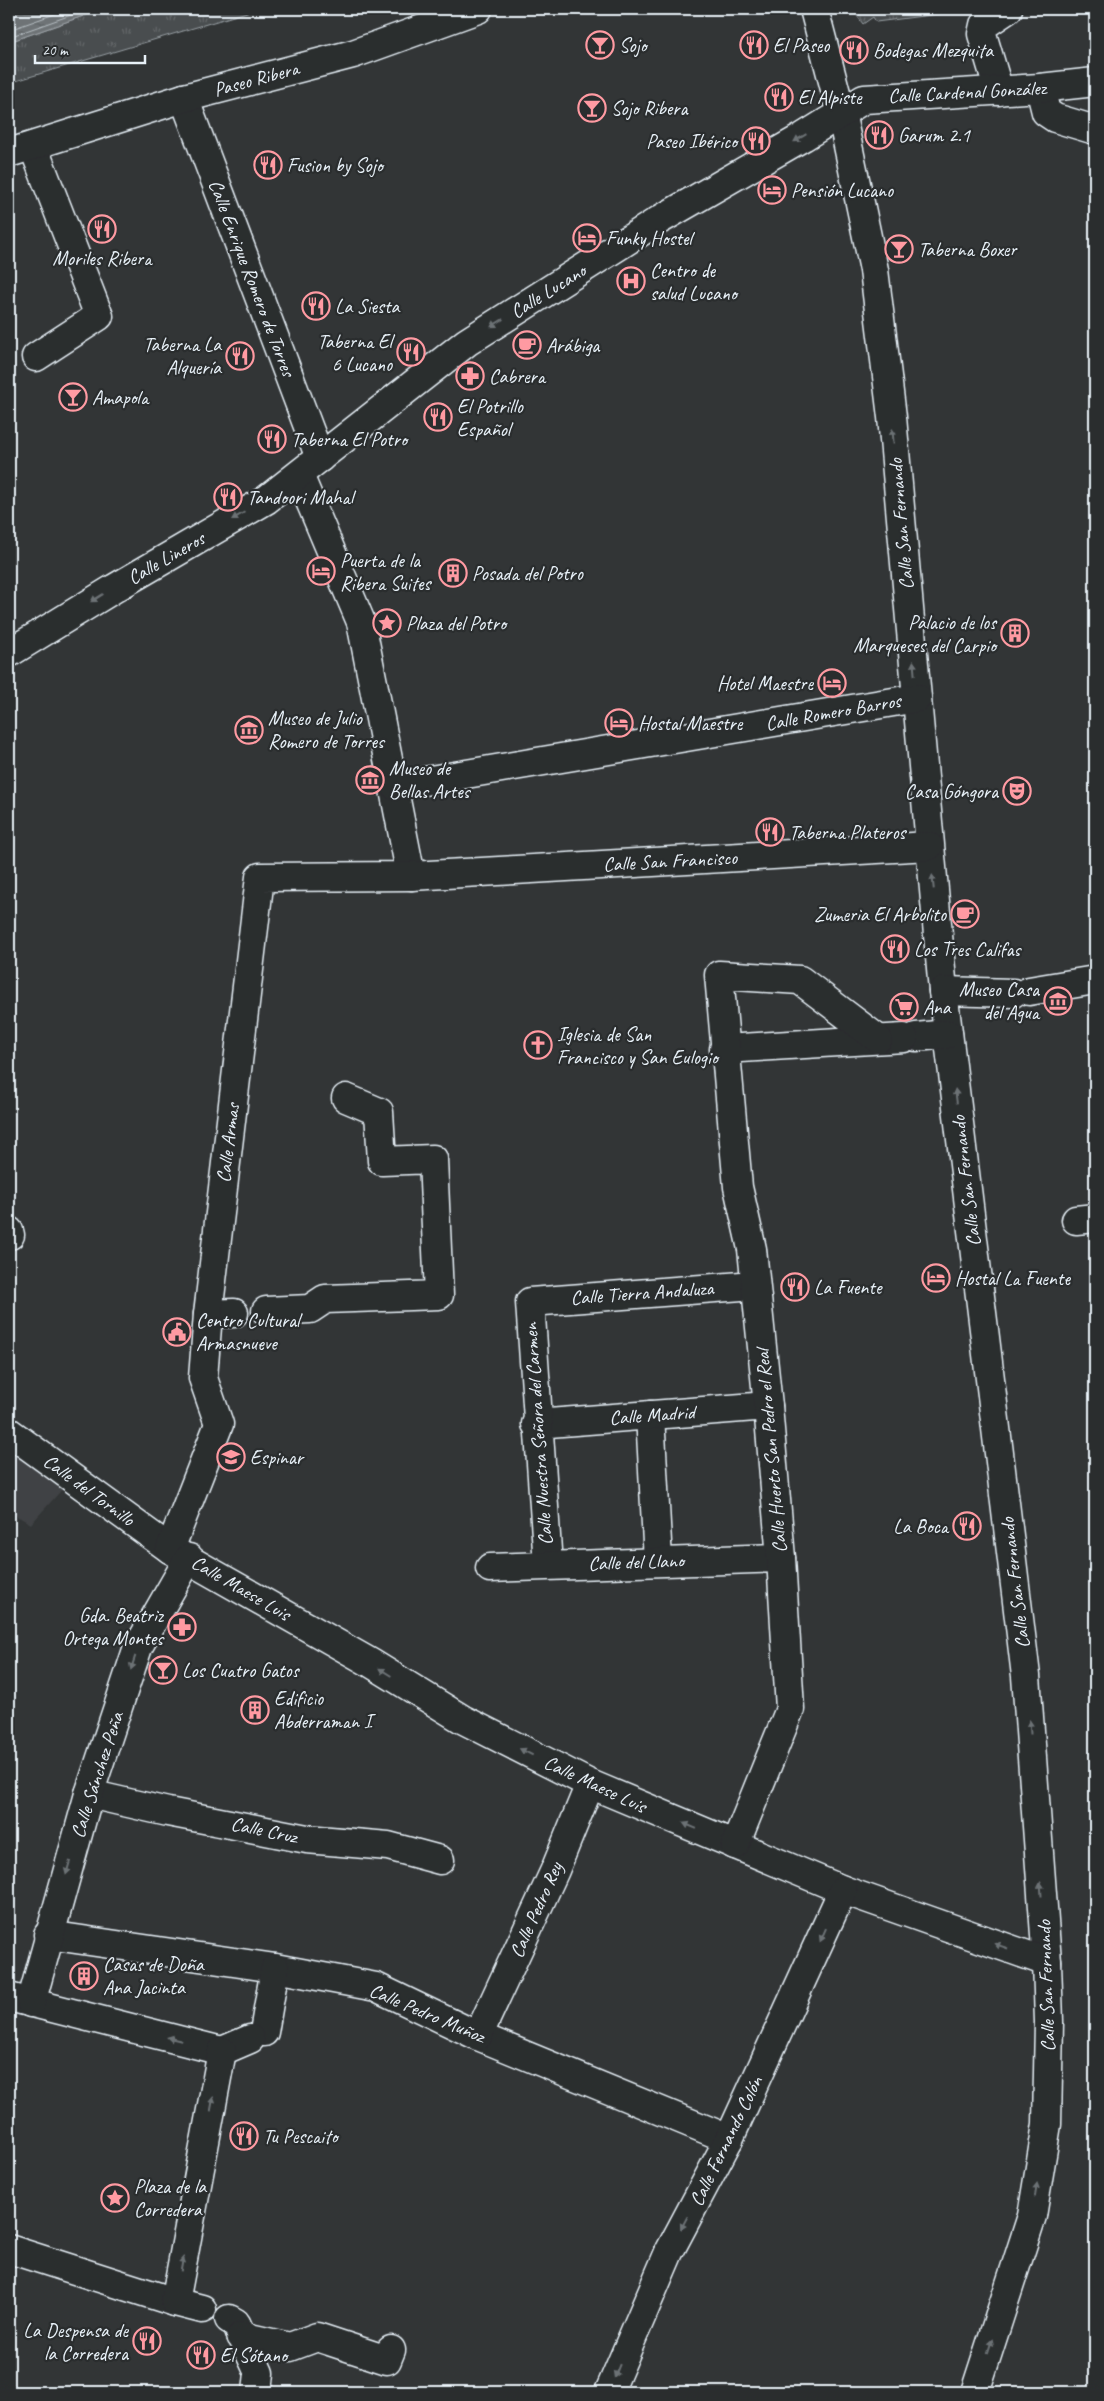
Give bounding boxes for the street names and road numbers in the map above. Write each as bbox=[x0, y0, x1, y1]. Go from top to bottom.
street label: Paseo Ribera bbox=[211, 55, 303, 102]
street label: Calle Cardenal González bbox=[887, 75, 1048, 109]
street label: Calle Enrique Romero de Torres bbox=[203, 176, 302, 382]
street label: Calle Lucano bbox=[506, 257, 592, 324]
street label: Calle San Fernando bbox=[883, 456, 919, 591]
street label: Calle Lineros bbox=[123, 525, 211, 590]
street label: Calle Romero Barros bbox=[763, 687, 905, 736]
street label: Calle San Francisco bbox=[602, 845, 738, 877]
street label: Calle Armas bbox=[211, 1100, 246, 1184]
street label: Calle San Fernando bbox=[945, 1113, 986, 1248]
street label: Calle Tierra Andaluza bbox=[570, 1275, 716, 1310]
street label: Calle Nuestra Señora del Carmen bbox=[518, 1321, 558, 1546]
street label: Calle Huerto San Pedro el Real bbox=[749, 1344, 792, 1554]
street label: Calle Madrid bbox=[608, 1399, 699, 1430]
street label: Calle del Tornillo bbox=[38, 1448, 140, 1532]
street label: Calle San Fernando bbox=[994, 1515, 1035, 1650]
street label: Calle del Llano bbox=[588, 1548, 686, 1576]
street label: Calle Maese Luis bbox=[187, 1550, 297, 1627]
street label: Calle Sánchez Peña bbox=[65, 1708, 130, 1841]
street label: Calle Maese Luis bbox=[540, 1749, 652, 1819]
street label: Calle Cruz bbox=[229, 1811, 302, 1850]
street label: Calle Pedro Rey bbox=[504, 1857, 569, 1962]
street label: Calle San Fernando bbox=[1031, 1919, 1061, 2052]
street label: Calle Pedro Muñoz bbox=[366, 1977, 491, 2050]
street label: Calle Fernando Colón bbox=[684, 2071, 769, 2210]

